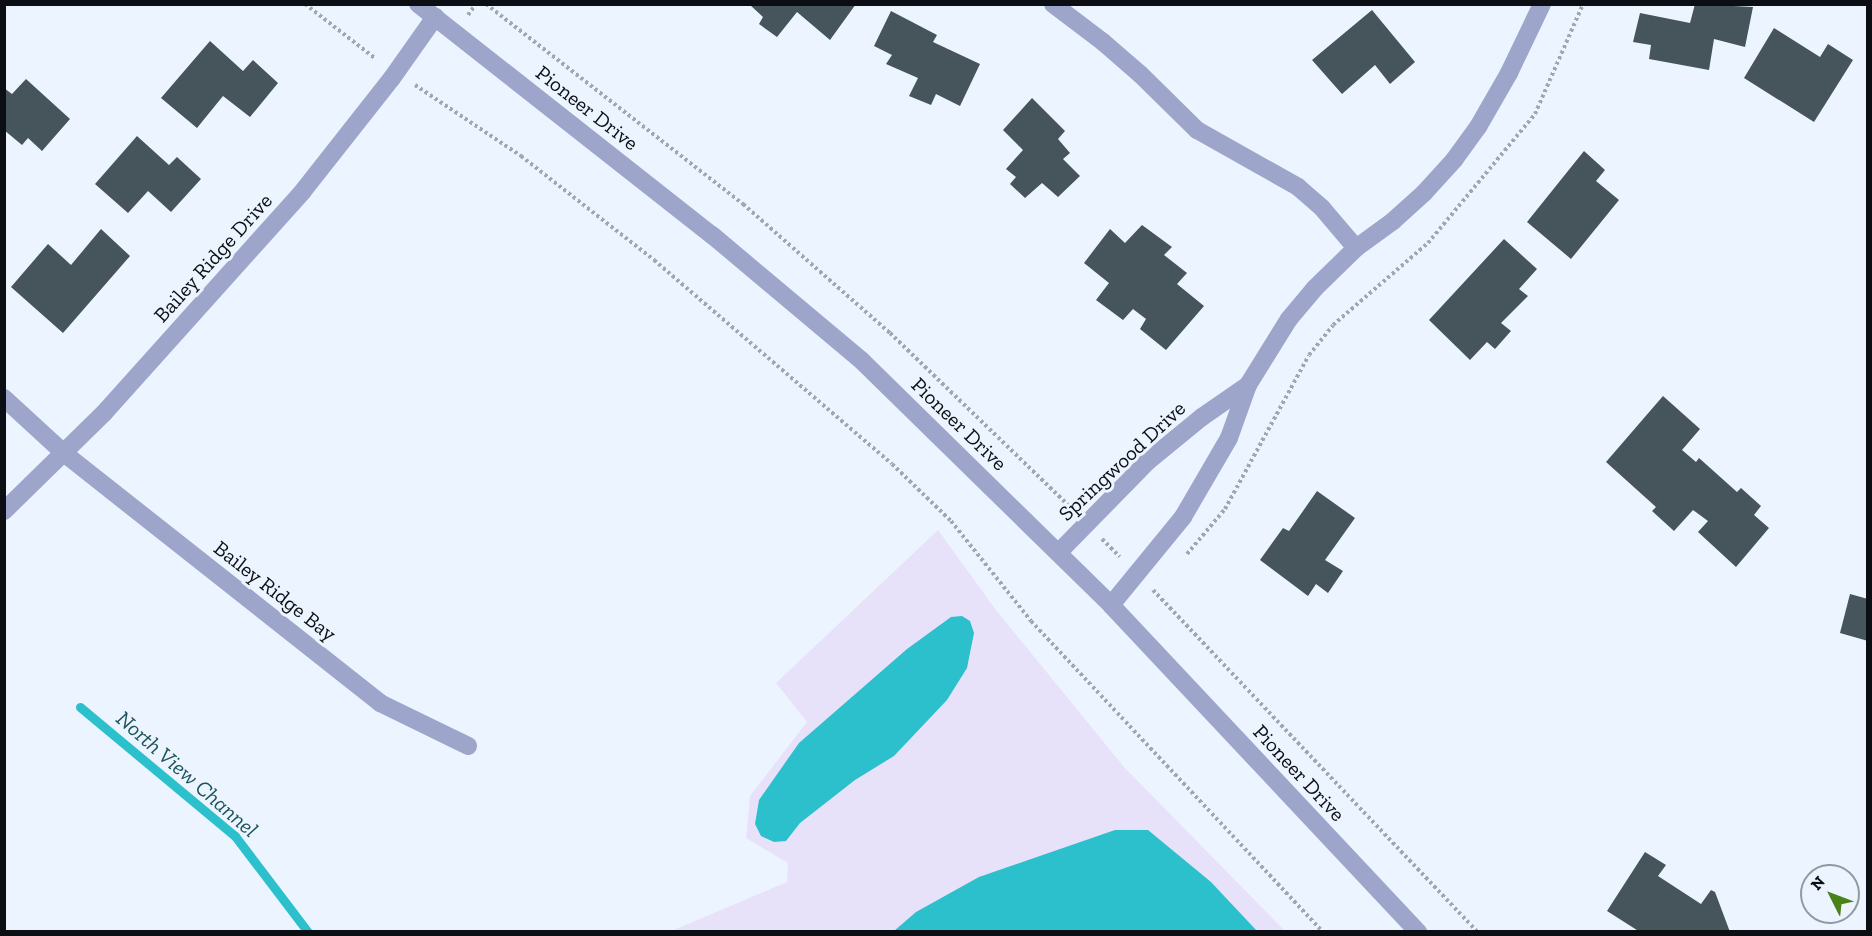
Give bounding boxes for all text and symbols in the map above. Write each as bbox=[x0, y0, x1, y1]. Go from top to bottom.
street label: Pioneer Drive bbox=[531, 60, 643, 156]
street label: Bailey Ridge Drive bbox=[148, 188, 278, 328]
street label: Pioneer Drive bbox=[906, 372, 1012, 476]
street label: Springwood Drive bbox=[1053, 396, 1191, 526]
street label: Bailey Ridge Bay bbox=[209, 535, 341, 647]
water label: North View Channel bbox=[110, 705, 264, 843]
street label: Pioneer Drive bbox=[1248, 719, 1350, 827]
north arrow bbox=[1800, 864, 1860, 924]
text: N bbox=[1807, 872, 1829, 894]

